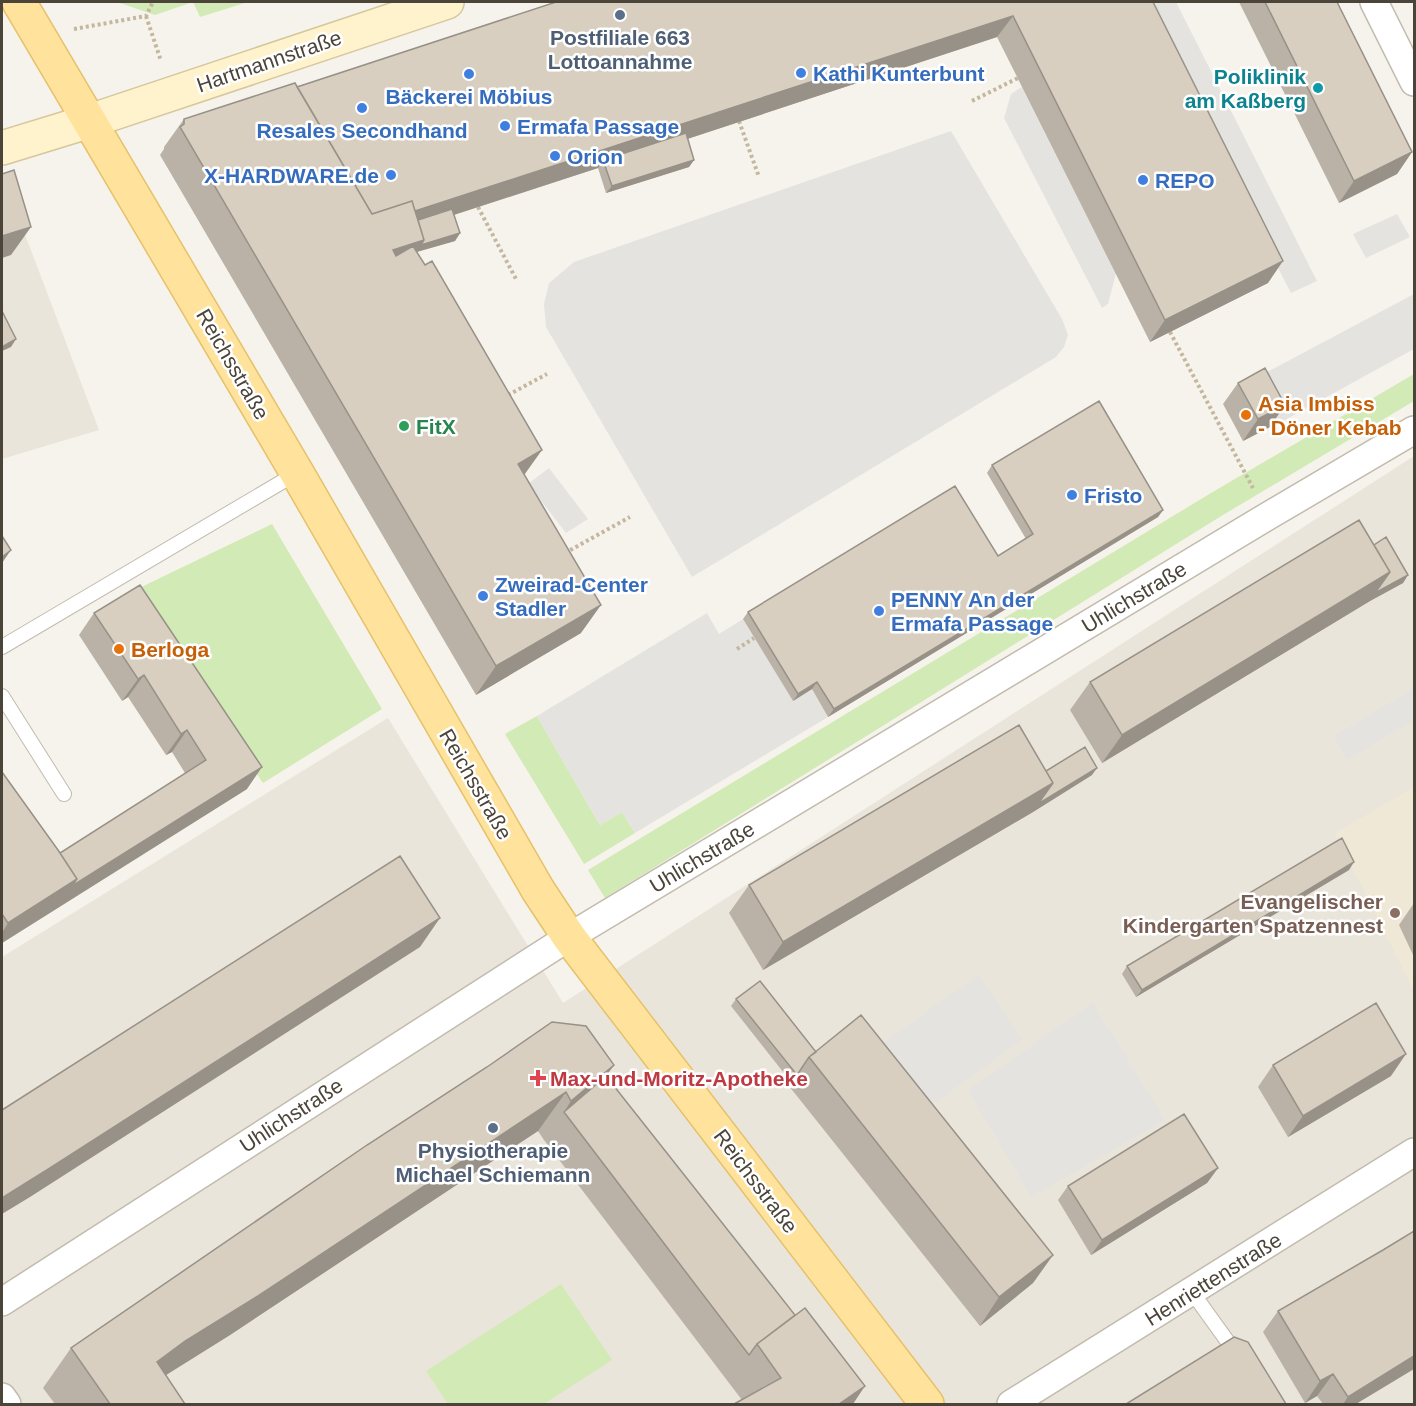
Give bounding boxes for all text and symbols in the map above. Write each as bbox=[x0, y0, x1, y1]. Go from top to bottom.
marker: Postfiliale 663 Lottoannahme bbox=[613, 8, 627, 22]
street label: Hartmannstraße bbox=[194, 25, 344, 97]
place label: Postfiliale 663 Lottoannahme bbox=[548, 26, 692, 73]
place label: Kathi Kunterbunt bbox=[813, 62, 984, 85]
place label: Poliklinik am Kaßberg bbox=[1185, 65, 1306, 112]
marker: Kathi Kunterbunt bbox=[794, 66, 808, 80]
marker: Bäckerei Möbius bbox=[462, 67, 476, 81]
marker: Poliklinik am Kaßberg bbox=[1311, 81, 1325, 95]
place label: Bäckerei Möbius bbox=[386, 85, 552, 108]
marker: Resales Secondhand bbox=[355, 101, 369, 115]
place label: Ermafa Passage bbox=[517, 115, 679, 138]
place label: Resales Secondhand bbox=[256, 119, 468, 142]
marker: Ermafa Passage bbox=[498, 119, 512, 133]
place label: Orion bbox=[567, 145, 623, 168]
marker: Orion bbox=[548, 149, 562, 163]
place label: X-HARDWARE.de bbox=[204, 164, 379, 187]
marker: X-HARDWARE.de bbox=[384, 168, 398, 182]
place label: REPO bbox=[1155, 169, 1215, 192]
marker: REPO bbox=[1136, 173, 1150, 187]
street label: Reichsstraße bbox=[192, 305, 274, 423]
place label: Asia Imbiss - Döner Kebab bbox=[1258, 392, 1402, 439]
marker: Asia Imbiss - Döner Kebab bbox=[1239, 408, 1253, 422]
place label: FitX bbox=[416, 415, 456, 438]
marker: FitX bbox=[397, 419, 411, 433]
place label: Fristo bbox=[1084, 484, 1142, 507]
marker: Fristo bbox=[1065, 488, 1079, 502]
street label: Uhlichstraße bbox=[1078, 557, 1190, 637]
place label: Zweirad-Center Stadler bbox=[495, 573, 648, 620]
place label: PENNY An der Ermafa Passage bbox=[891, 588, 1053, 635]
marker: Zweirad-Center Stadler bbox=[476, 589, 490, 603]
marker: PENNY An der Ermafa Passage bbox=[872, 604, 886, 618]
place label: Berloga bbox=[131, 638, 210, 661]
marker: Berloga bbox=[112, 642, 126, 656]
street label: Reichsstraße bbox=[435, 725, 517, 843]
street label: Uhlichstraße bbox=[646, 817, 758, 897]
place label: Evangelischer Kindergarten Spatzennest bbox=[1123, 890, 1383, 937]
marker: Evangelischer Kindergarten Spatzennest bbox=[1388, 906, 1402, 920]
place label: Max-und-Moritz-Apotheke bbox=[550, 1067, 808, 1090]
marker: Max-und-Moritz-Apotheke bbox=[531, 1071, 545, 1085]
street label: Uhlichstraße bbox=[235, 1073, 347, 1157]
marker: Physiotherapie Michael Schiemann bbox=[486, 1121, 500, 1135]
street label: Reichsstraße bbox=[710, 1125, 802, 1237]
place label: Physiotherapie Michael Schiemann bbox=[396, 1139, 590, 1186]
street label: Henriettenstraße bbox=[1141, 1228, 1285, 1330]

